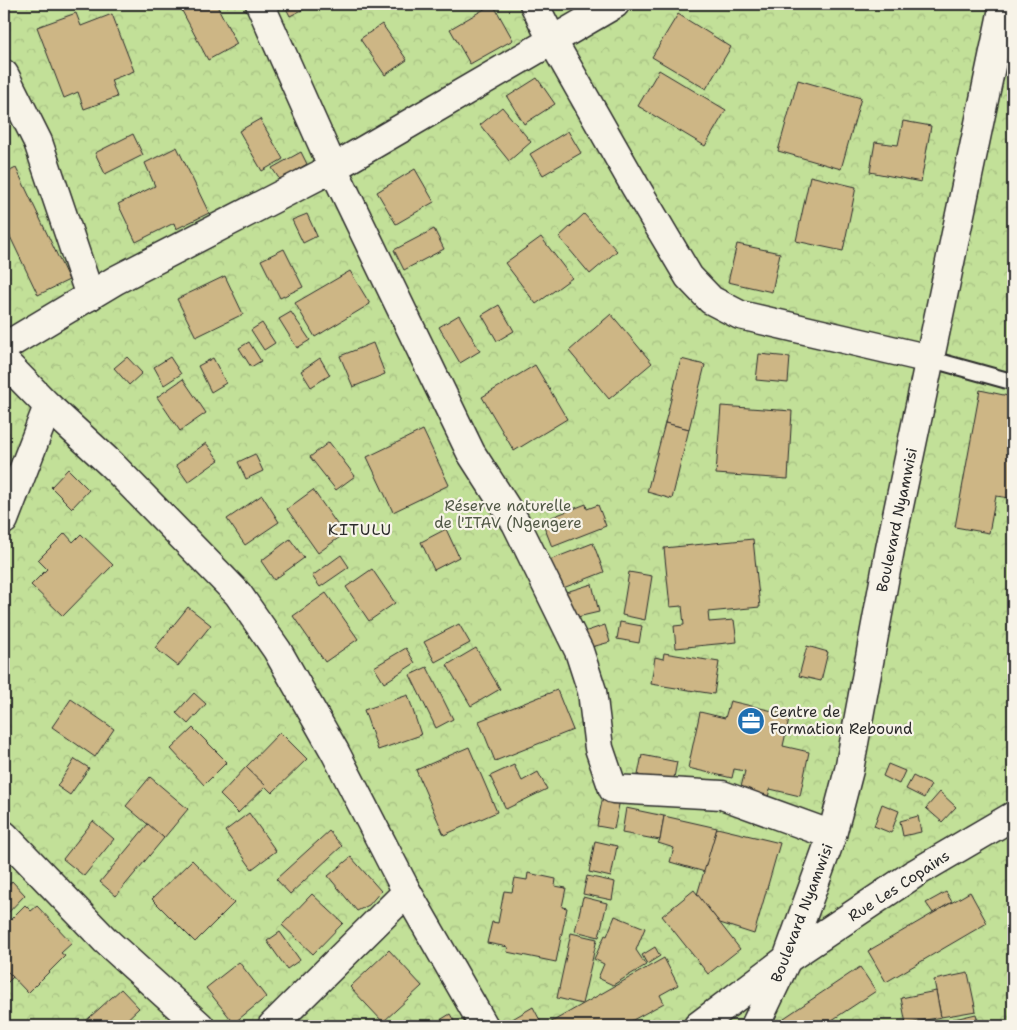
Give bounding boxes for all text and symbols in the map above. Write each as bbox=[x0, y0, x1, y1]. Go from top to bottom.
street label: Boulevard Nyamwisi bbox=[872, 446, 922, 594]
park label: Réserve naturelle de l'ITAV (Ngengere bbox=[434, 496, 582, 533]
district label: KITULU bbox=[328, 519, 392, 540]
place label: Centre de Formation Rebound bbox=[770, 702, 913, 739]
office icon: Centre de Formation Rebound bbox=[736, 706, 766, 736]
street label: Boulevard Nyamwisi bbox=[766, 841, 838, 985]
street label: Rue Les Copains bbox=[844, 846, 954, 926]

